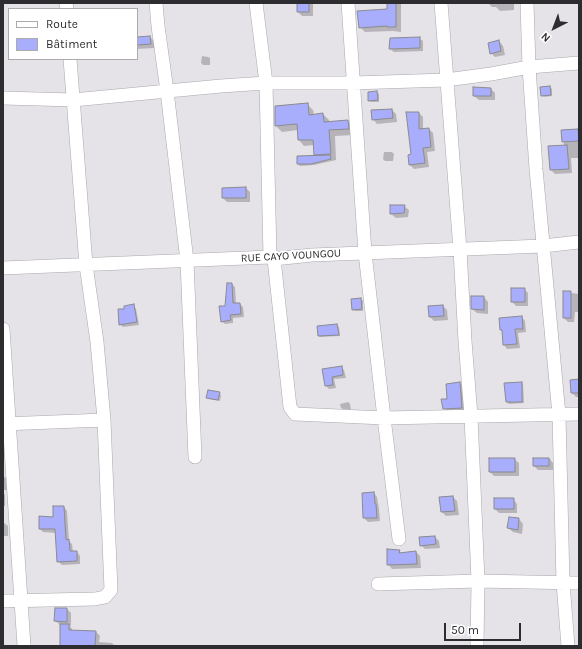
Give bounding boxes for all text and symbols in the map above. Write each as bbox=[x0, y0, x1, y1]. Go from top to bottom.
legend bbox=[8, 8, 138, 60]
north arrow bbox=[534, 8, 574, 48]
text: Route bbox=[46, 17, 78, 31]
text: N bbox=[538, 30, 553, 45]
text: Bâtiment bbox=[46, 37, 97, 51]
street label: RUE CAYO VOUNGOU bbox=[241, 247, 341, 265]
scale bar bbox=[446, 615, 523, 641]
text: 50 m bbox=[451, 623, 479, 637]

